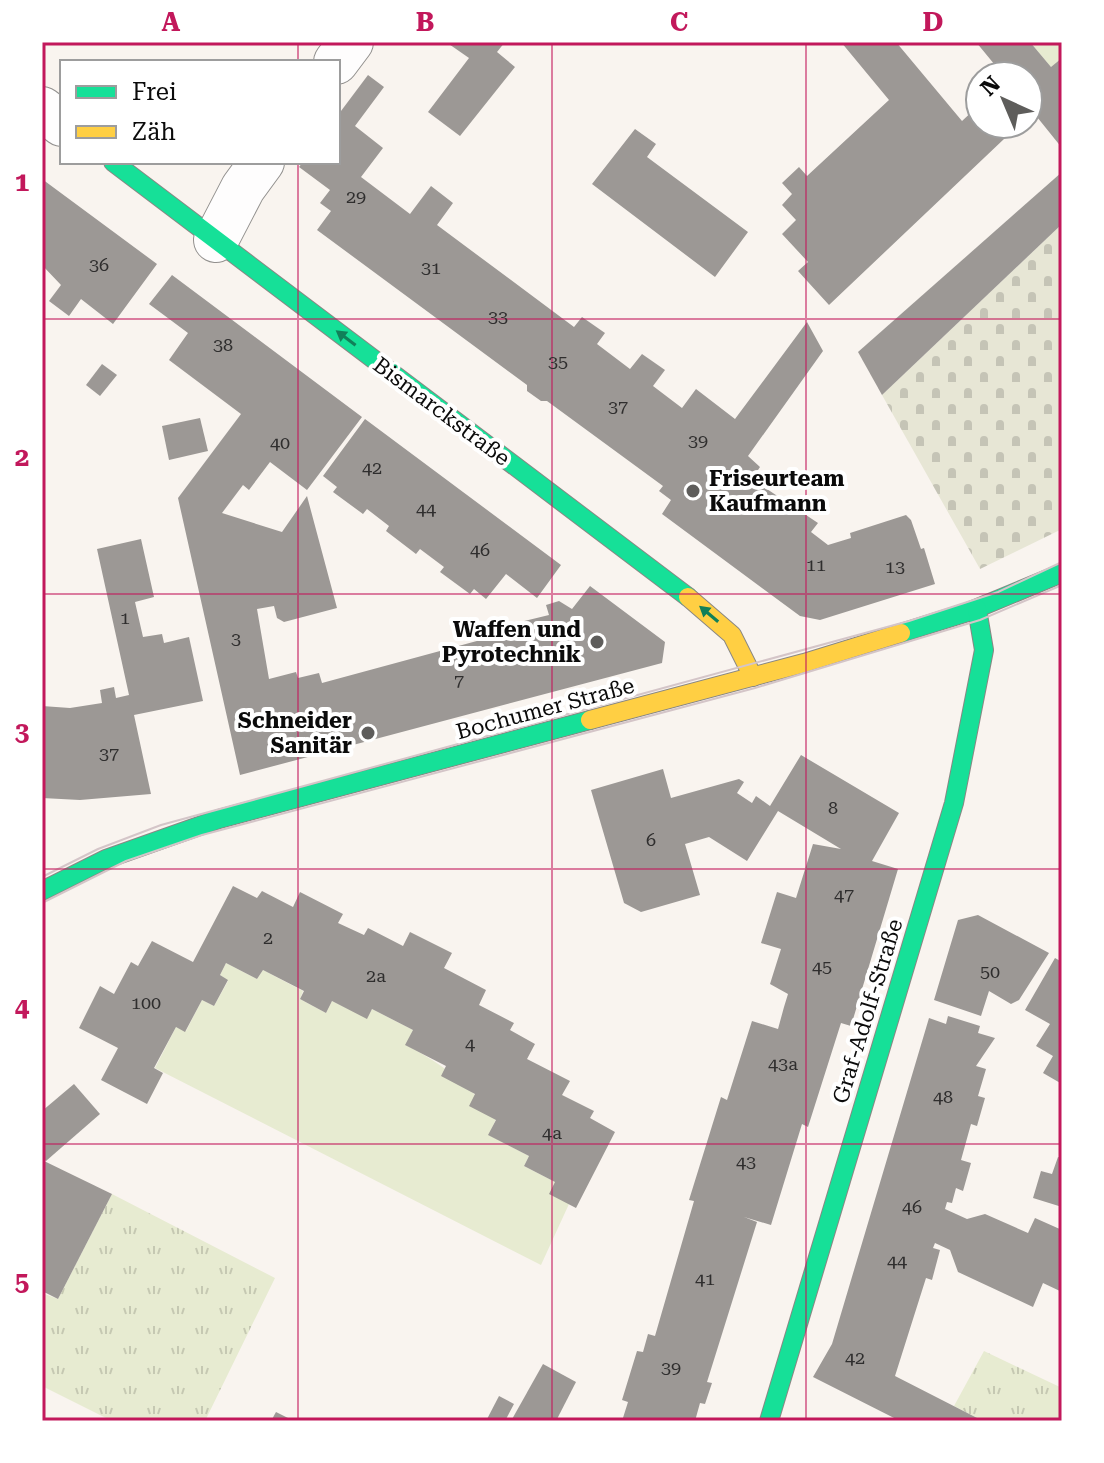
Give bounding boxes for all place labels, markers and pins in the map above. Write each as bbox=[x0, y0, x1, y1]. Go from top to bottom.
place label: Friseurteam Kaufmann bbox=[709, 466, 845, 516]
marker: Friseurteam Kaufmann bbox=[684, 482, 702, 500]
place label: Waffen und Pyrotechnik bbox=[442, 617, 581, 667]
marker: Waffen und Pyrotechnik bbox=[588, 633, 606, 651]
place label: Schneider Sanitär bbox=[238, 708, 352, 758]
marker: Schneider Sanitär bbox=[359, 724, 377, 742]

